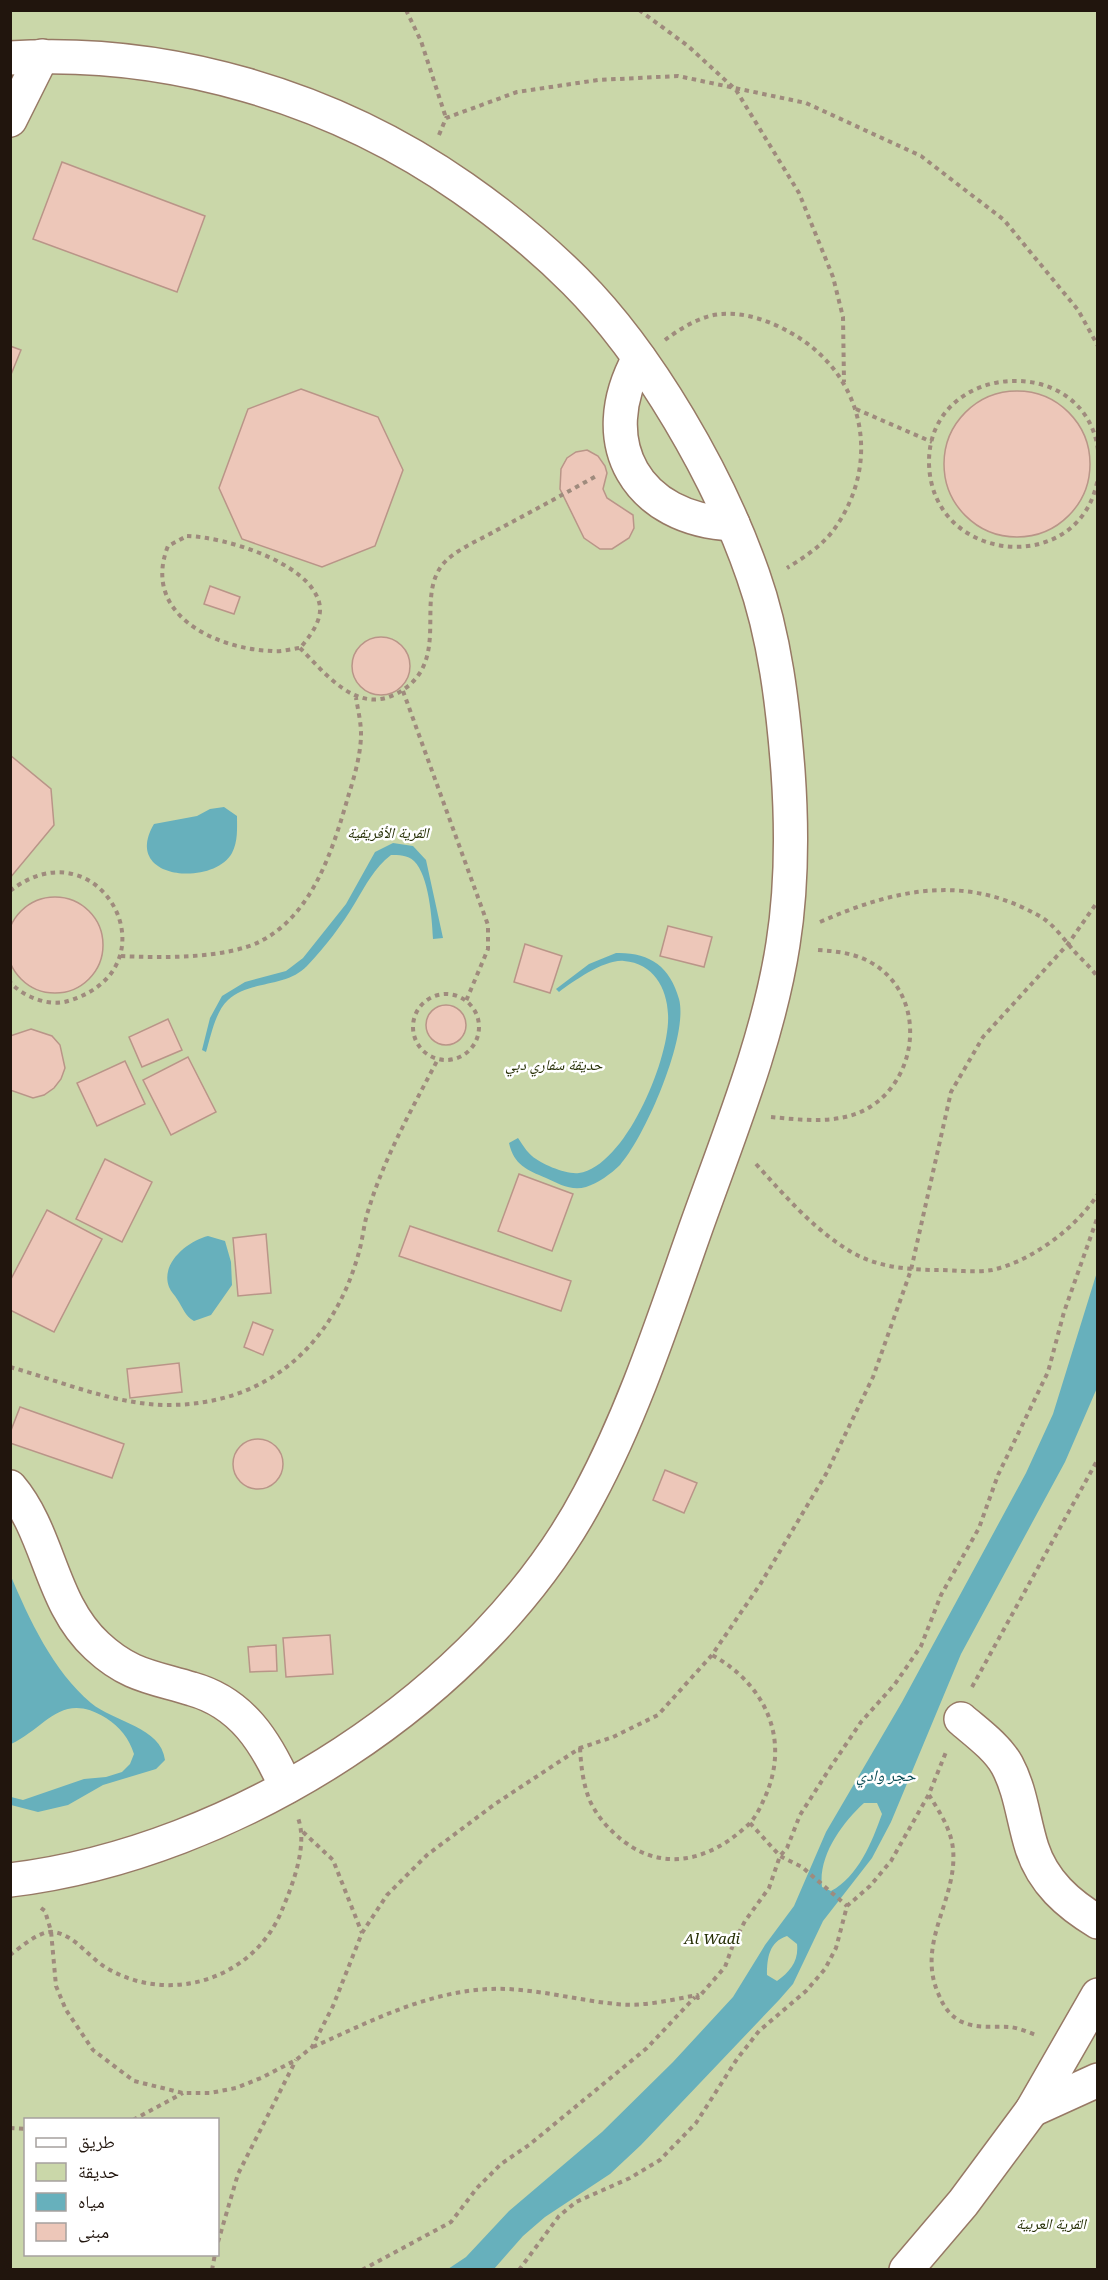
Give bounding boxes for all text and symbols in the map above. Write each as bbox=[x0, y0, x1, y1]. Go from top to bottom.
park label: القرية الأفريقية bbox=[347, 822, 430, 842]
park label: حديقة سفاري دبي bbox=[505, 1054, 603, 1077]
water label: حجر وادي bbox=[856, 1764, 916, 1788]
park label: Al Wadi bbox=[683, 1928, 740, 1948]
legend bbox=[24, 2118, 219, 2256]
text: طريق bbox=[78, 2129, 115, 2153]
text: حديقة bbox=[78, 2159, 119, 2183]
text: مياه bbox=[78, 2189, 105, 2213]
park label: القرية العربية bbox=[1016, 2213, 1087, 2233]
text: مبنى bbox=[78, 2219, 109, 2243]

